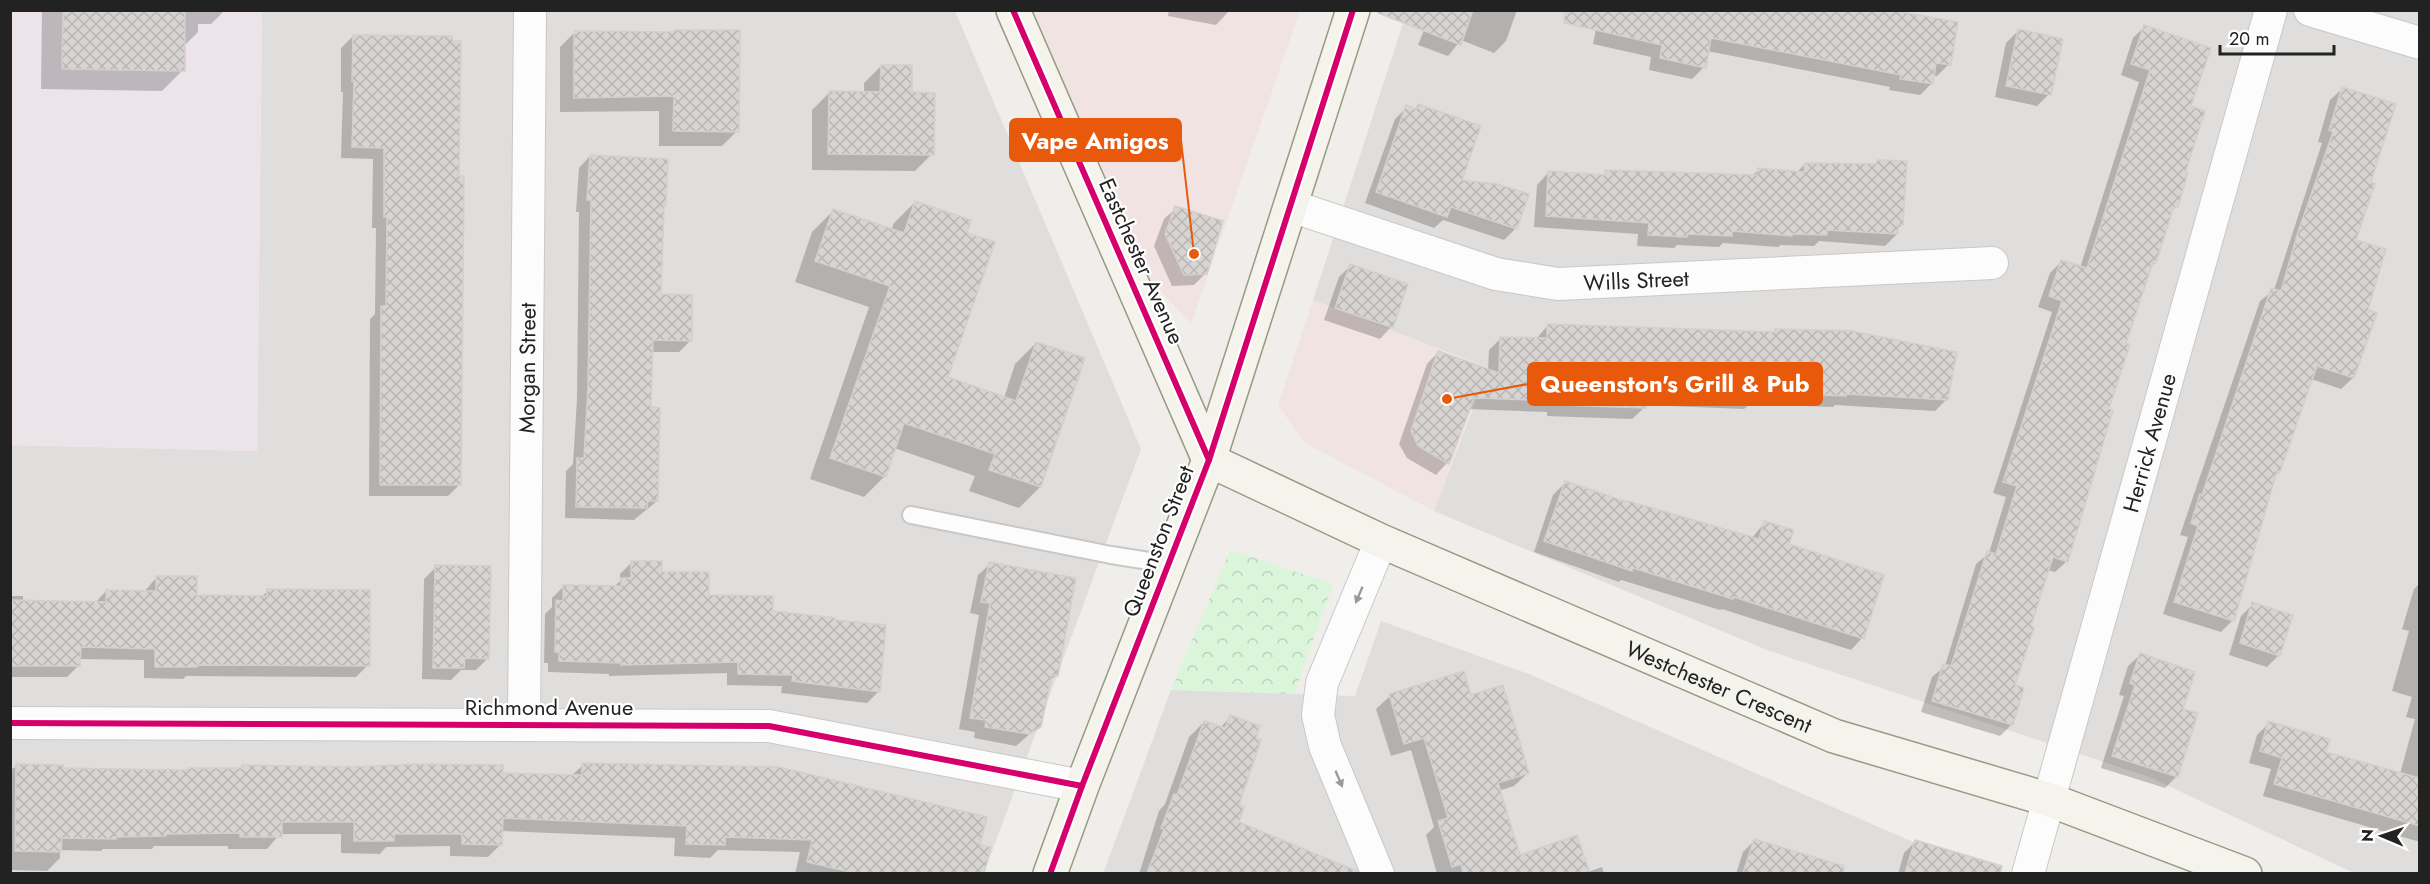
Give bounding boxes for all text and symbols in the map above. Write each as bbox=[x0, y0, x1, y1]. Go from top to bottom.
scale bar bbox=[2220, 18, 2334, 56]
text: 20 m bbox=[2229, 26, 2269, 52]
callout: Vape Amigos bbox=[1010, 119, 1181, 161]
text: Vape Amigos bbox=[1020, 123, 1169, 158]
street label: Eastchester Avenue bbox=[1091, 173, 1193, 349]
street label: Wills Street bbox=[1583, 262, 1690, 299]
street label: Morgan Street bbox=[510, 302, 544, 434]
callout: Queenston's Grill & Pub bbox=[1528, 363, 1822, 405]
text: Queenston's Grill & Pub bbox=[1540, 366, 1810, 401]
street label: Herrick Avenue bbox=[2114, 369, 2184, 516]
street label: Queenston Street bbox=[1114, 460, 1202, 621]
one-way arrow bbox=[1354, 587, 1364, 605]
street label: Westchester Crescent bbox=[1621, 632, 1818, 741]
street label: Richmond Avenue bbox=[465, 691, 633, 723]
one-way arrow bbox=[1335, 770, 1344, 788]
north arrow bbox=[2352, 806, 2412, 866]
text: N bbox=[2356, 829, 2379, 842]

